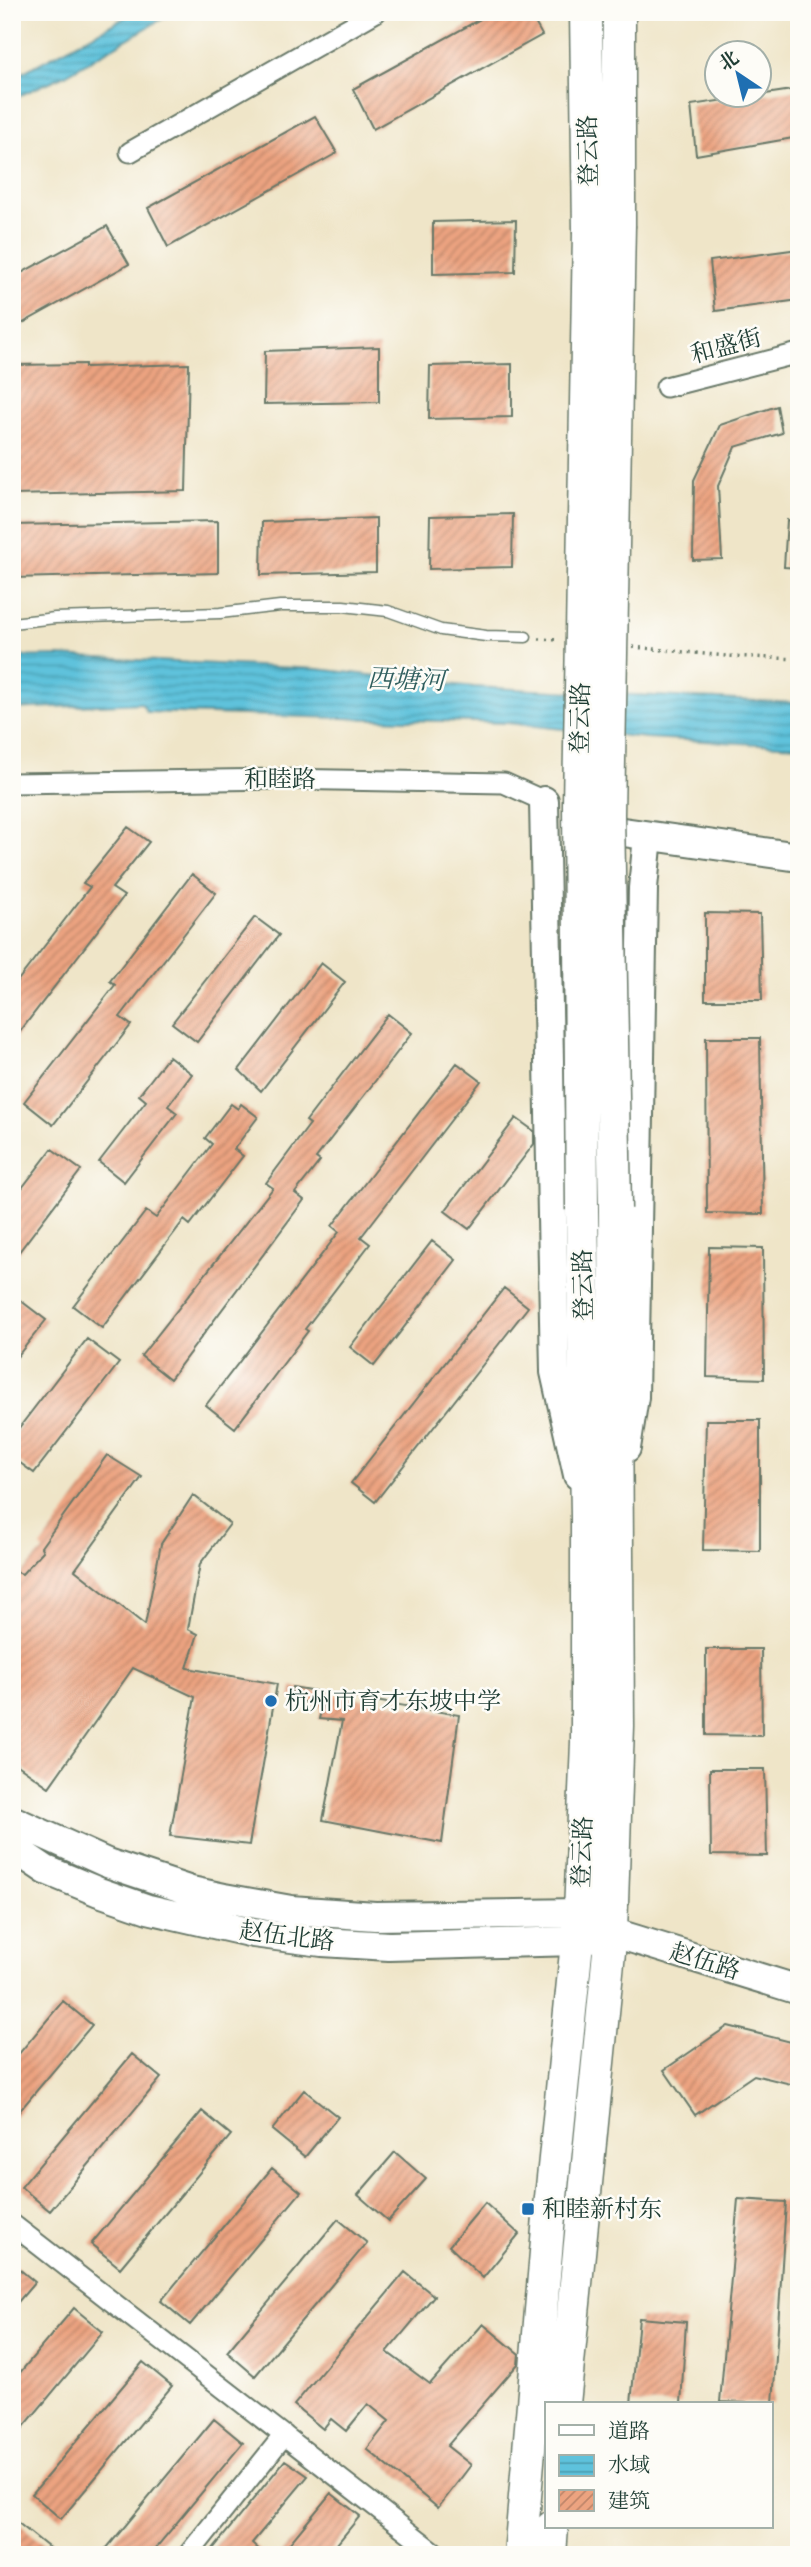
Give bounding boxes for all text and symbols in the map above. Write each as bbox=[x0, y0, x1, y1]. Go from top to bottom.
north arrow bbox=[702, 38, 772, 108]
text: 北 bbox=[714, 45, 743, 76]
street label: 登云路 bbox=[571, 115, 604, 187]
street label: 和盛街 bbox=[687, 321, 765, 370]
water label: 西塘河 bbox=[366, 661, 450, 697]
street label: 登云路 bbox=[563, 682, 596, 754]
street label: 和睦路 bbox=[244, 763, 316, 794]
street label: 登云路 bbox=[566, 1249, 599, 1321]
place label: 杭州市育才东坡中学 bbox=[285, 1685, 501, 1716]
marker: 杭州市育才东坡中学 bbox=[263, 1693, 279, 1709]
street label: 登云路 bbox=[565, 1815, 598, 1889]
street label: 赵伍北路 bbox=[238, 1914, 337, 1957]
street label: 赵伍路 bbox=[666, 1935, 744, 1986]
place label: 和睦新村东 bbox=[542, 2193, 662, 2224]
marker: 和睦新村东 bbox=[520, 2201, 536, 2217]
legend bbox=[545, 2402, 772, 2528]
text: 道路 bbox=[608, 2417, 650, 2444]
text: 水域 bbox=[608, 2451, 650, 2478]
text: 建筑 bbox=[608, 2487, 650, 2514]

